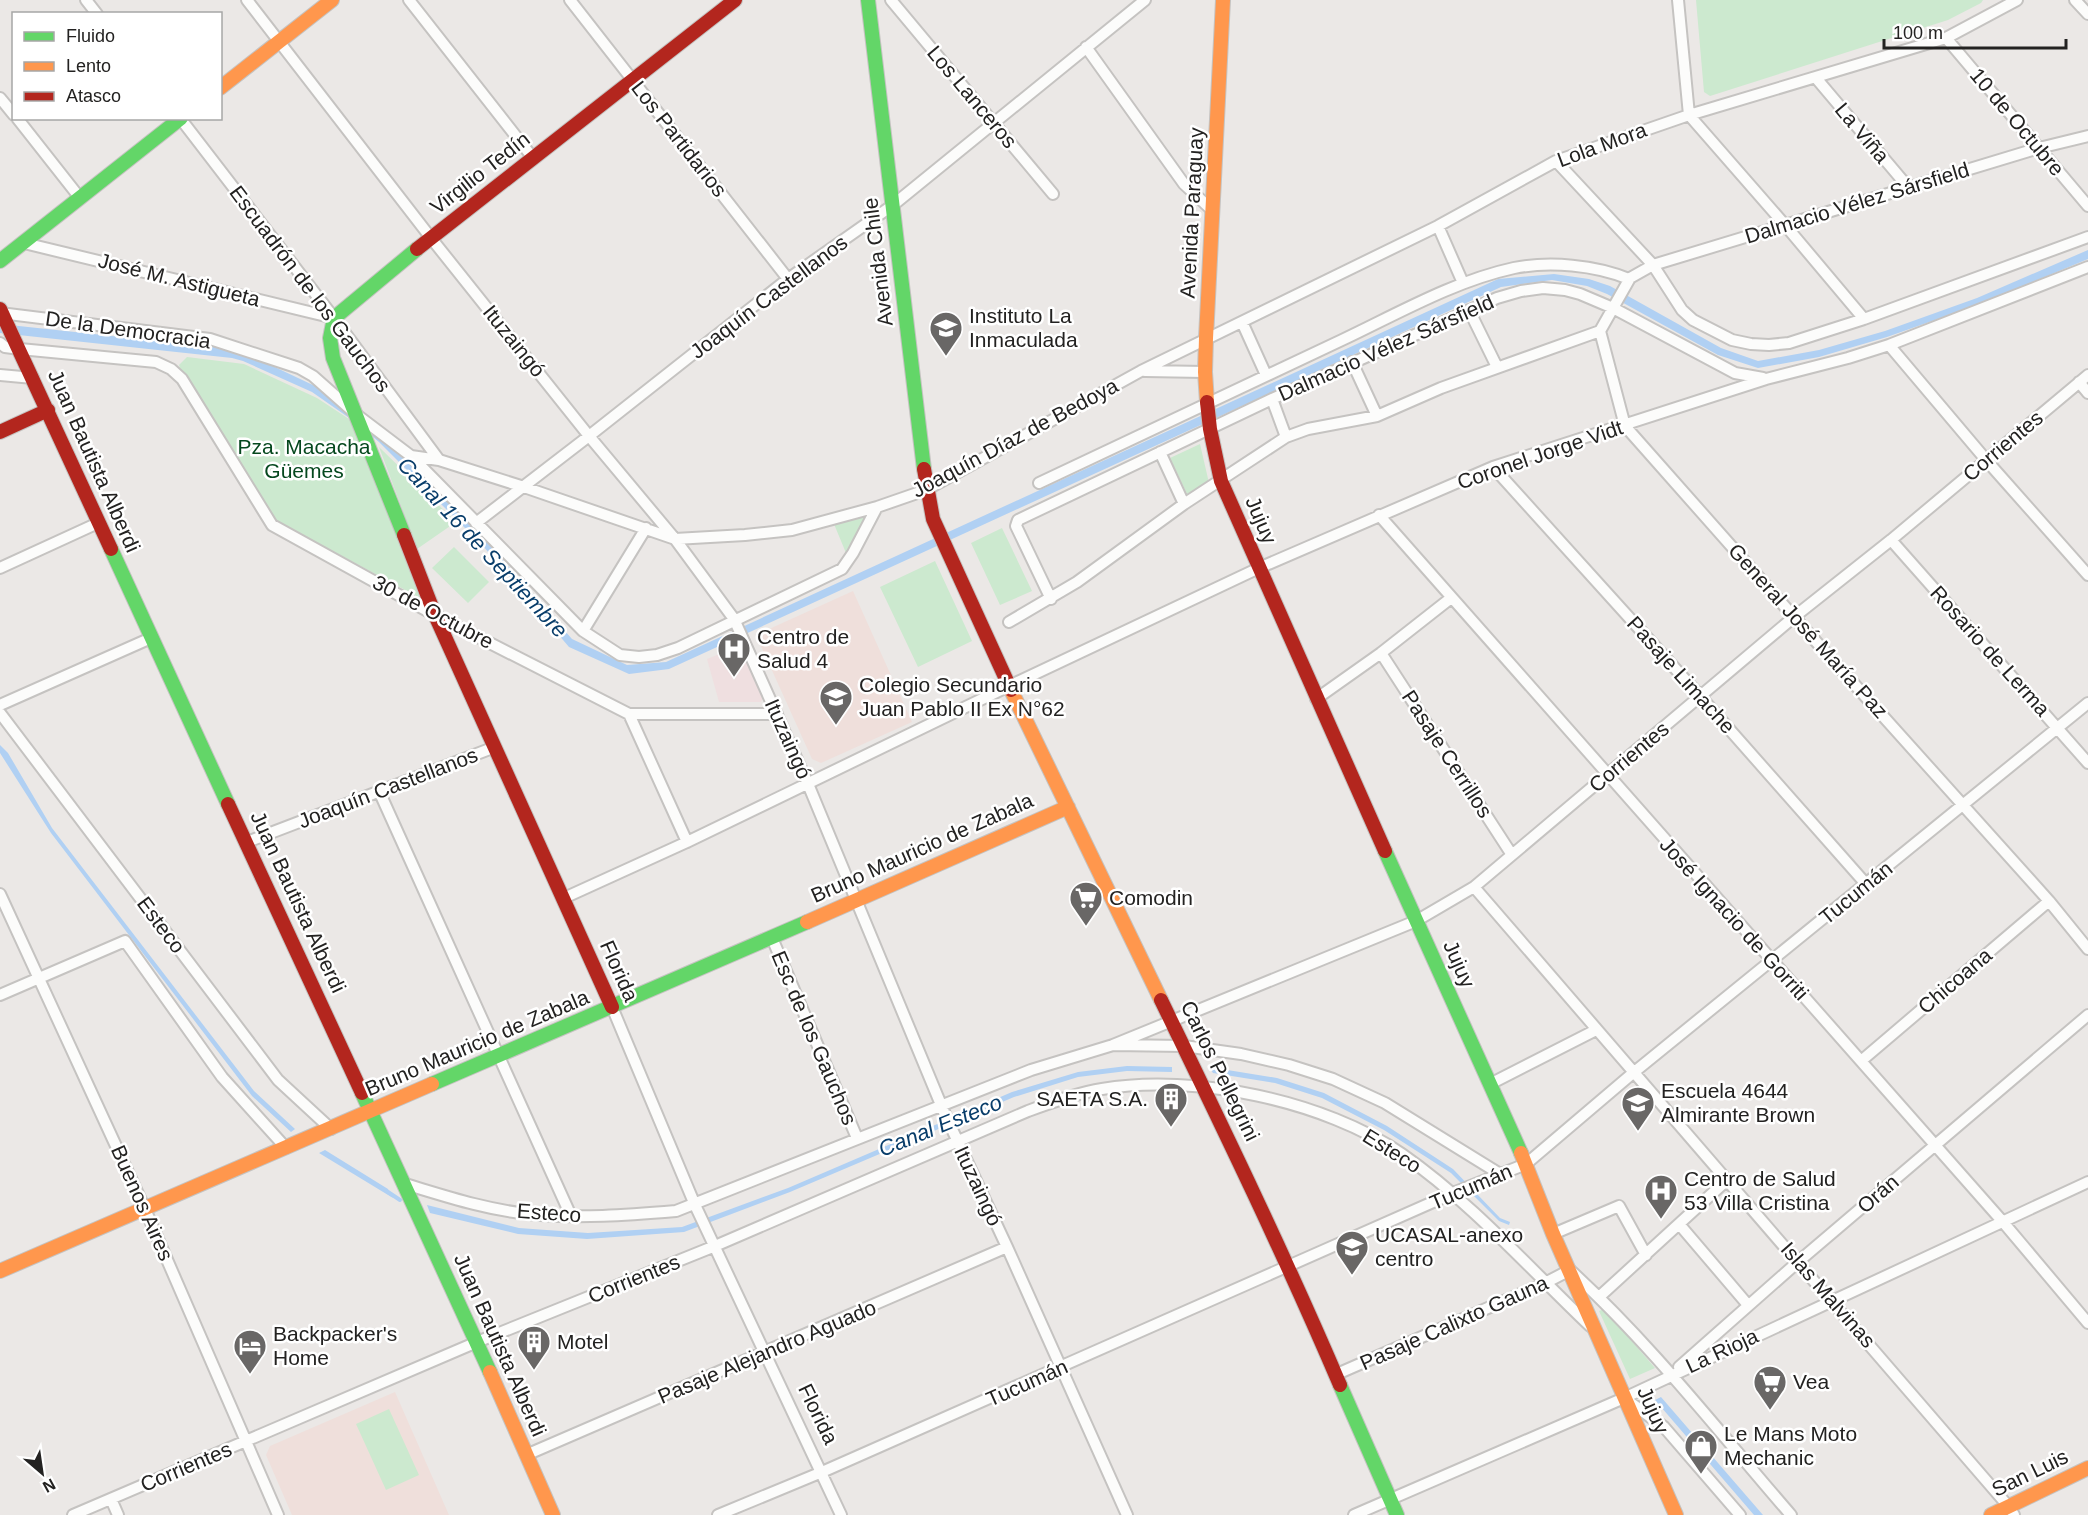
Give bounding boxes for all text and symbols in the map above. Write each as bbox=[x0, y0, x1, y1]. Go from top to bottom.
legend bbox=[12, 12, 222, 120]
scale bar bbox=[1884, 12, 2066, 50]
text: 100 m bbox=[1893, 23, 1943, 43]
text: Fluido bbox=[66, 26, 115, 46]
street label: Los Lanceros bbox=[923, 41, 1022, 152]
text: Lento bbox=[66, 56, 111, 76]
street label: 10 de Octubre bbox=[1966, 63, 2069, 180]
street label: Los Partidarios bbox=[627, 76, 732, 201]
text: Atasco bbox=[66, 86, 121, 106]
street label: La Viña bbox=[1831, 98, 1894, 167]
street label: Lola Mora bbox=[1554, 118, 1650, 171]
street label: Avenida Paraguay bbox=[1176, 126, 1207, 299]
street label: Virgilio Tedín bbox=[426, 127, 534, 218]
street label: Dalmacio Vélez Sársfield bbox=[1742, 157, 1972, 248]
street label: Escuadrón de los Gauchos bbox=[225, 181, 395, 396]
street label: Avenida Chile bbox=[858, 197, 897, 328]
street label: Joaquín Castellanos bbox=[686, 230, 852, 363]
street label: José M. Astigueta bbox=[96, 248, 263, 311]
street label: Dalmacio Vélez Sársfield bbox=[1274, 290, 1497, 406]
street label: Ituzaingó bbox=[479, 300, 550, 381]
place label: Instituto La Inmaculada bbox=[969, 304, 1078, 351]
street label: De la Democracia bbox=[44, 307, 213, 353]
school or university icon: Instituto La Inmaculada bbox=[928, 310, 964, 357]
street label: Juan Bautista Alberdi bbox=[44, 366, 145, 556]
street label: Joaquín Díaz de Bedoya bbox=[908, 373, 1122, 502]
street label: Corrientes bbox=[1958, 406, 2047, 486]
street label: Coronel Jorge Vidt bbox=[1454, 415, 1626, 494]
park label: Pza. Macacha Güemes bbox=[237, 435, 371, 482]
water label: Canal 16 de Septiembre bbox=[393, 452, 573, 643]
street label: Jujuy bbox=[1241, 493, 1282, 547]
street label: General José María Paz bbox=[1724, 539, 1893, 722]
street label: 30 de Octubre bbox=[369, 570, 497, 653]
street label: Rosario de Lerma bbox=[1926, 581, 2055, 721]
street label: Pasaje Limache bbox=[1623, 611, 1740, 738]
place label: Centro de Salud 4 bbox=[757, 625, 849, 672]
hospital icon: Centro de Salud 4 bbox=[716, 631, 752, 678]
place label: Colegio Secundario Juan Pablo II Ex N°62 bbox=[859, 673, 1065, 720]
school or university icon: Colegio Secundario Juan Pablo II Ex N°62 bbox=[818, 679, 854, 726]
street label: Pasaje Cerrillos bbox=[1398, 686, 1497, 822]
street label: Ituzaingó bbox=[761, 695, 816, 782]
street label: Corrientes bbox=[1584, 717, 1673, 797]
street label: Joaquín Castellanos bbox=[295, 743, 481, 832]
street label: Bruno Mauricio de Zabala bbox=[807, 788, 1037, 907]
street label: Juan Bautista Alberdi bbox=[246, 808, 351, 996]
street label: José Ignacio de Gorriti bbox=[1656, 833, 1813, 1004]
street label: Tucumán bbox=[1815, 856, 1897, 929]
supermarket icon: Comodin bbox=[1068, 880, 1104, 927]
place label: Comodin bbox=[1109, 886, 1193, 909]
street label: Esteco bbox=[133, 892, 190, 957]
street label: Florida bbox=[596, 937, 643, 1005]
street label: Jujuy bbox=[1439, 937, 1480, 991]
street label: Chicoana bbox=[1913, 943, 1996, 1018]
street label: Esc de los Gauchos bbox=[767, 947, 862, 1128]
street label: Bruno Mauricio de Zabala bbox=[362, 985, 592, 1100]
street label: Carlos Pellegrini bbox=[1177, 997, 1264, 1145]
place label: Escuela 4644 Almirante Brown bbox=[1661, 1079, 1815, 1126]
building icon: SAETA S.A. bbox=[1153, 1081, 1189, 1128]
school or university icon: Escuela 4644 Almirante Brown bbox=[1620, 1085, 1656, 1132]
place label: SAETA S.A. bbox=[1036, 1087, 1148, 1110]
water label: Canal Esteco bbox=[875, 1089, 1006, 1162]
street label: Esteco bbox=[1359, 1124, 1426, 1177]
street label: Buenos Aires bbox=[107, 1142, 178, 1264]
street label: Ituzaingó bbox=[950, 1142, 1007, 1229]
street label: Tucumán bbox=[1426, 1159, 1515, 1214]
place label: Centro de Salud 53 Villa Cristina bbox=[1684, 1167, 1836, 1214]
street label: Orán bbox=[1853, 1170, 1903, 1218]
hospital icon: Centro de Salud 53 Villa Cristina bbox=[1643, 1173, 1679, 1220]
street label: Esteco bbox=[516, 1199, 582, 1226]
place label: UCASAL-anexo centro bbox=[1375, 1223, 1523, 1270]
school or university icon: UCASAL-anexo centro bbox=[1334, 1229, 1370, 1276]
street label: Islas Malvinas bbox=[1776, 1237, 1880, 1352]
street label: Juan Bautista Alberdi bbox=[450, 1250, 551, 1440]
street label: Corrientes bbox=[585, 1250, 683, 1307]
street label: Pasaje Calixto Gauna bbox=[1356, 1271, 1552, 1374]
street label: Pasaje Alejandro Aguado bbox=[654, 1295, 879, 1408]
place label: Backpacker's Home bbox=[273, 1322, 397, 1369]
building icon: Motel bbox=[516, 1324, 552, 1371]
street label: La Rioja bbox=[1682, 1324, 1762, 1377]
hotel icon: Backpacker's Home bbox=[232, 1328, 268, 1375]
place label: Motel bbox=[557, 1330, 608, 1353]
street label: Tucumán bbox=[982, 1354, 1071, 1411]
supermarket icon: Vea bbox=[1752, 1364, 1788, 1411]
place label: Vea bbox=[1793, 1370, 1830, 1393]
street label: Florida bbox=[794, 1380, 843, 1448]
street label: Jujuy bbox=[1633, 1383, 1674, 1437]
place label: Le Mans Moto Mechanic bbox=[1724, 1422, 1857, 1469]
shop icon: Le Mans Moto Mechanic bbox=[1683, 1428, 1719, 1475]
street label: Corrientes bbox=[137, 1437, 235, 1496]
north arrow bbox=[12, 1443, 72, 1503]
street label: San Luis bbox=[1988, 1444, 2072, 1501]
text: N bbox=[40, 1475, 58, 1496]

